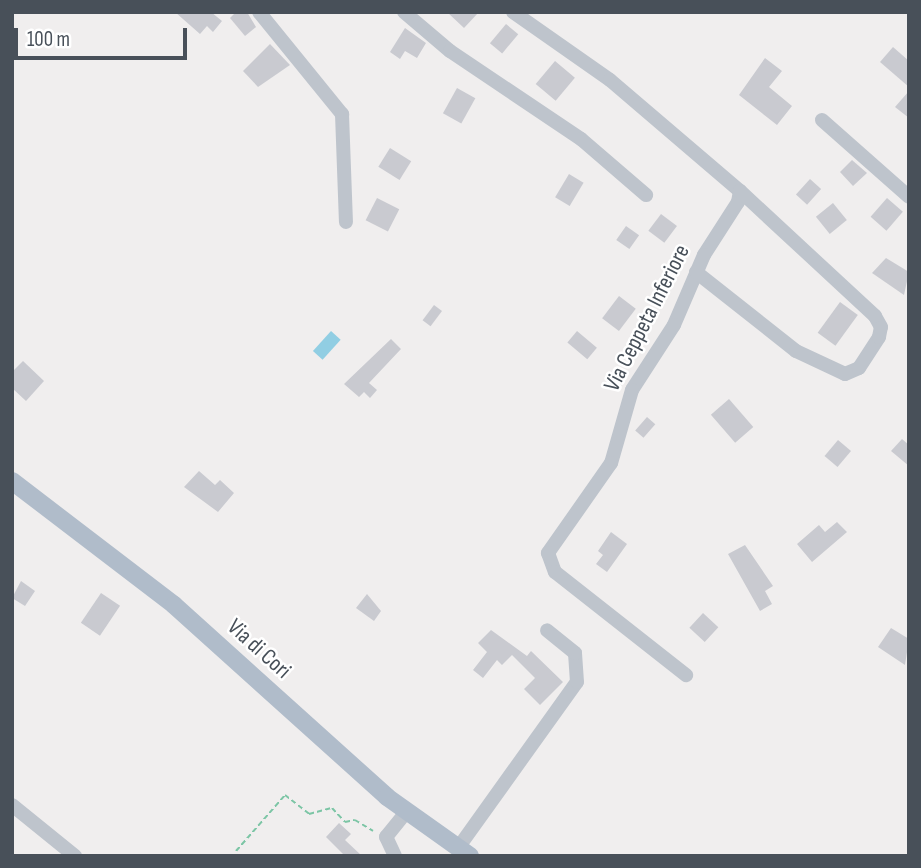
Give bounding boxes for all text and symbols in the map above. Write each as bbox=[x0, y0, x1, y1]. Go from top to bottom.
scale bar bbox=[18, 14, 191, 58]
text: 100 m bbox=[27, 27, 70, 52]
street label: Via Ceppeta Inferiore bbox=[598, 240, 696, 396]
street label: Via di Cori bbox=[222, 613, 296, 685]

